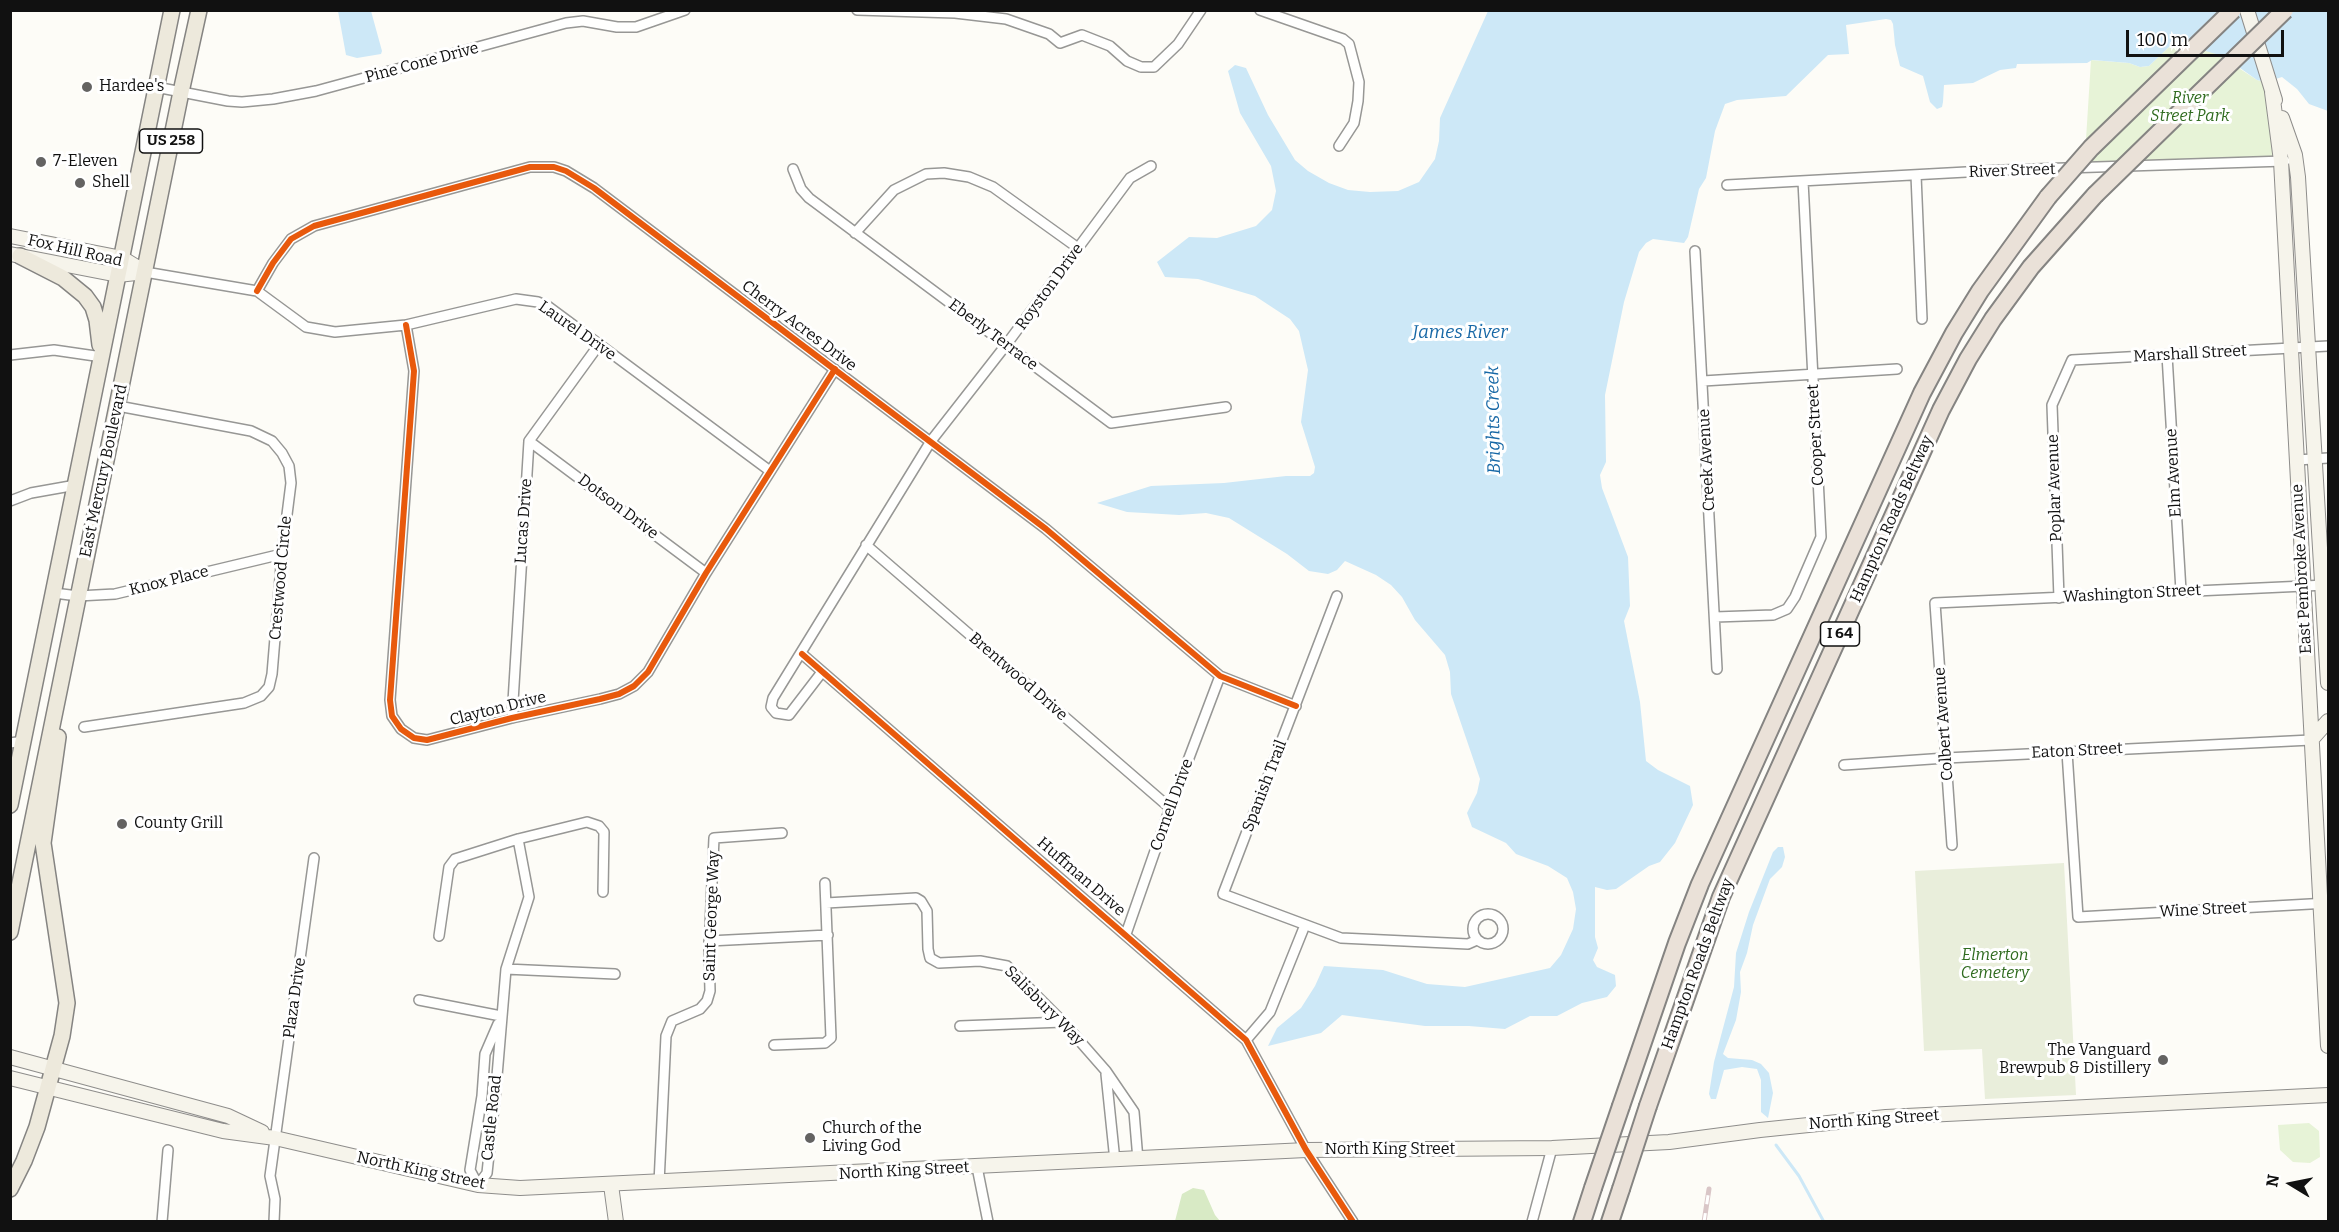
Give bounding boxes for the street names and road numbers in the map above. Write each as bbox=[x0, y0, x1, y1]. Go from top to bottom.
street label: Pine Cone Drive bbox=[363, 39, 481, 87]
road number: US 258 bbox=[140, 129, 202, 153]
street label: River Street bbox=[1968, 160, 2056, 182]
street label: Fox Hill Road bbox=[26, 231, 124, 271]
street label: Royston Drive bbox=[1012, 240, 1088, 334]
street label: Cherry Acres Drive bbox=[738, 276, 860, 376]
street label: Eberly Terrace bbox=[945, 295, 1041, 375]
street label: Laurel Drive bbox=[535, 297, 619, 365]
street label: Marshall Street bbox=[2133, 341, 2247, 367]
street label: East Mercury Boulevard bbox=[76, 383, 132, 559]
street label: Cooper Street bbox=[1804, 384, 1828, 486]
street label: Creek Avenue bbox=[1695, 408, 1719, 512]
street label: Elm Avenue bbox=[2162, 428, 2186, 518]
street label: Hampton Roads Beltway bbox=[1846, 432, 1938, 606]
street label: Poplar Avenue bbox=[2044, 434, 2066, 542]
street label: Dotson Drive bbox=[574, 470, 662, 544]
street label: Lucas Drive bbox=[511, 478, 537, 564]
street label: East Pembroke Avenue bbox=[2288, 484, 2316, 654]
street label: Crestwood Circle bbox=[266, 515, 296, 641]
street label: Knox Place bbox=[127, 562, 211, 600]
street label: Washington Street bbox=[2062, 581, 2202, 607]
road number: I 64 bbox=[1820, 622, 1860, 646]
street label: Brentwood Drive bbox=[965, 629, 1071, 725]
street label: Colbert Avenue bbox=[1930, 666, 1958, 782]
street label: Clayton Drive bbox=[448, 688, 548, 730]
street label: Spanish Trail bbox=[1239, 737, 1291, 835]
street label: Eaton Street bbox=[2031, 739, 2123, 763]
street label: Cornell Drive bbox=[1146, 756, 1198, 854]
street label: Huffman Drive bbox=[1033, 833, 1129, 921]
street label: Saint George Way bbox=[700, 850, 724, 982]
street label: Hampton Roads Beltway bbox=[1658, 876, 1738, 1052]
street label: Wine Street bbox=[2159, 898, 2247, 922]
street label: Plaza Drive bbox=[280, 956, 310, 1040]
street label: Salisbury Way bbox=[1000, 962, 1088, 1050]
street label: Castle Road bbox=[478, 1074, 506, 1162]
street label: North King Street bbox=[1808, 1106, 1940, 1134]
street label: North King Street bbox=[1325, 1140, 1455, 1160]
street label: North King Street bbox=[355, 1148, 487, 1194]
street label: North King Street bbox=[838, 1158, 970, 1184]

